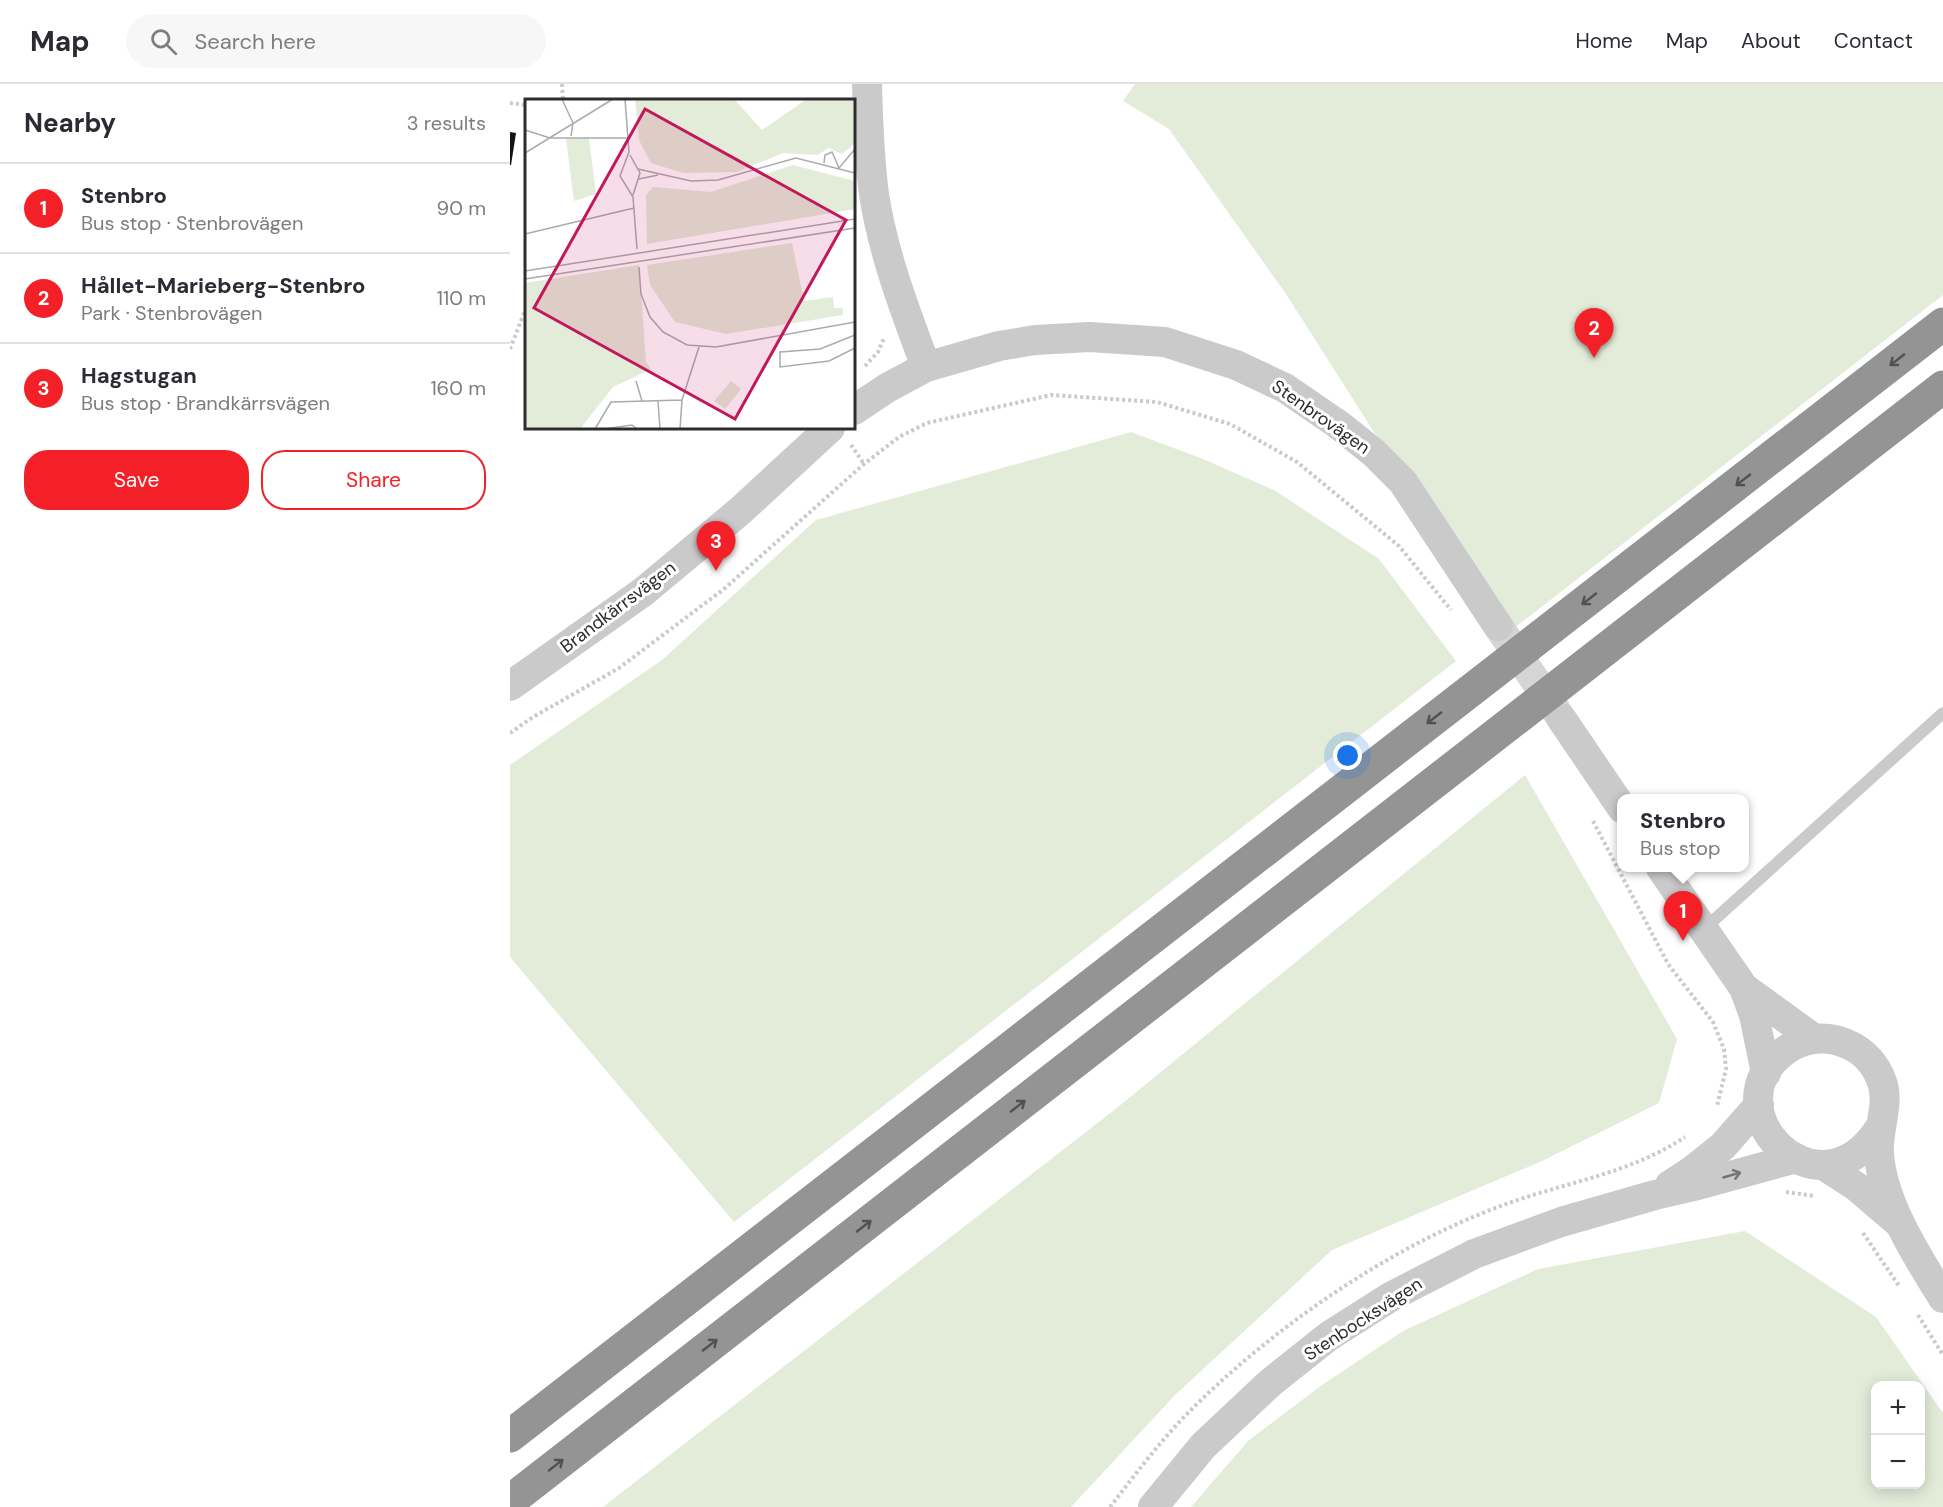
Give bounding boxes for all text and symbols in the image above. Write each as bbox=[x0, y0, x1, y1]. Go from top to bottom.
search box bbox=[126, 14, 546, 68]
text: Map bbox=[30, 23, 90, 60]
icon: search bbox=[147, 25, 180, 58]
text: Search here bbox=[195, 27, 316, 56]
text: Home bbox=[1575, 27, 1633, 55]
text: Map bbox=[1666, 27, 1708, 55]
text: About bbox=[1741, 27, 1801, 55]
text: Contact bbox=[1834, 27, 1913, 55]
inset map bbox=[525, 99, 855, 429]
text: Nearby bbox=[24, 106, 116, 140]
text: 3 results bbox=[407, 110, 486, 136]
text: Stenbro bbox=[81, 181, 167, 210]
text: 1 bbox=[40, 195, 47, 221]
text: 90 m bbox=[437, 195, 486, 221]
text: Bus stop · Stenbrovägen bbox=[81, 210, 303, 236]
text: Hållet-Marieberg-Stenbro bbox=[81, 271, 365, 300]
text: 2 bbox=[38, 285, 49, 311]
text: 110 m bbox=[437, 285, 486, 311]
text: Park · Stenbrovägen bbox=[81, 300, 263, 326]
pin: 2 bbox=[1574, 308, 1614, 358]
one-way arrow bbox=[1889, 354, 1905, 367]
text: Hagstugan bbox=[81, 361, 197, 390]
street label: Stenbrovägen bbox=[1267, 374, 1375, 460]
text: 3 bbox=[37, 375, 50, 401]
text: 160 m bbox=[430, 375, 486, 401]
text: Bus stop · Brandkärrsvägen bbox=[81, 390, 330, 416]
button: Save bbox=[24, 450, 249, 510]
button: Share bbox=[261, 450, 486, 510]
one-way arrow bbox=[1735, 473, 1751, 486]
pin: 3 bbox=[696, 522, 736, 571]
street label: Brandkärrsvägen bbox=[555, 556, 681, 658]
one-way arrow bbox=[1581, 593, 1597, 606]
one-way arrow bbox=[1427, 712, 1443, 725]
your location bbox=[1333, 741, 1362, 770]
popup bbox=[1617, 794, 1749, 872]
text: Stenbro bbox=[1640, 806, 1726, 835]
text: Bus stop bbox=[1640, 835, 1720, 861]
pin: 1 bbox=[1664, 892, 1702, 941]
one-way arrow bbox=[1010, 1100, 1026, 1113]
one-way arrow bbox=[1722, 1169, 1741, 1180]
one-way arrow bbox=[856, 1219, 872, 1232]
street label: Stenbocksvägen bbox=[1299, 1272, 1427, 1366]
one-way arrow bbox=[702, 1339, 718, 1352]
map controls bbox=[1871, 1381, 1925, 1489]
button: + bbox=[1871, 1381, 1925, 1435]
button: − bbox=[1871, 1435, 1925, 1489]
one-way arrow bbox=[548, 1459, 564, 1472]

